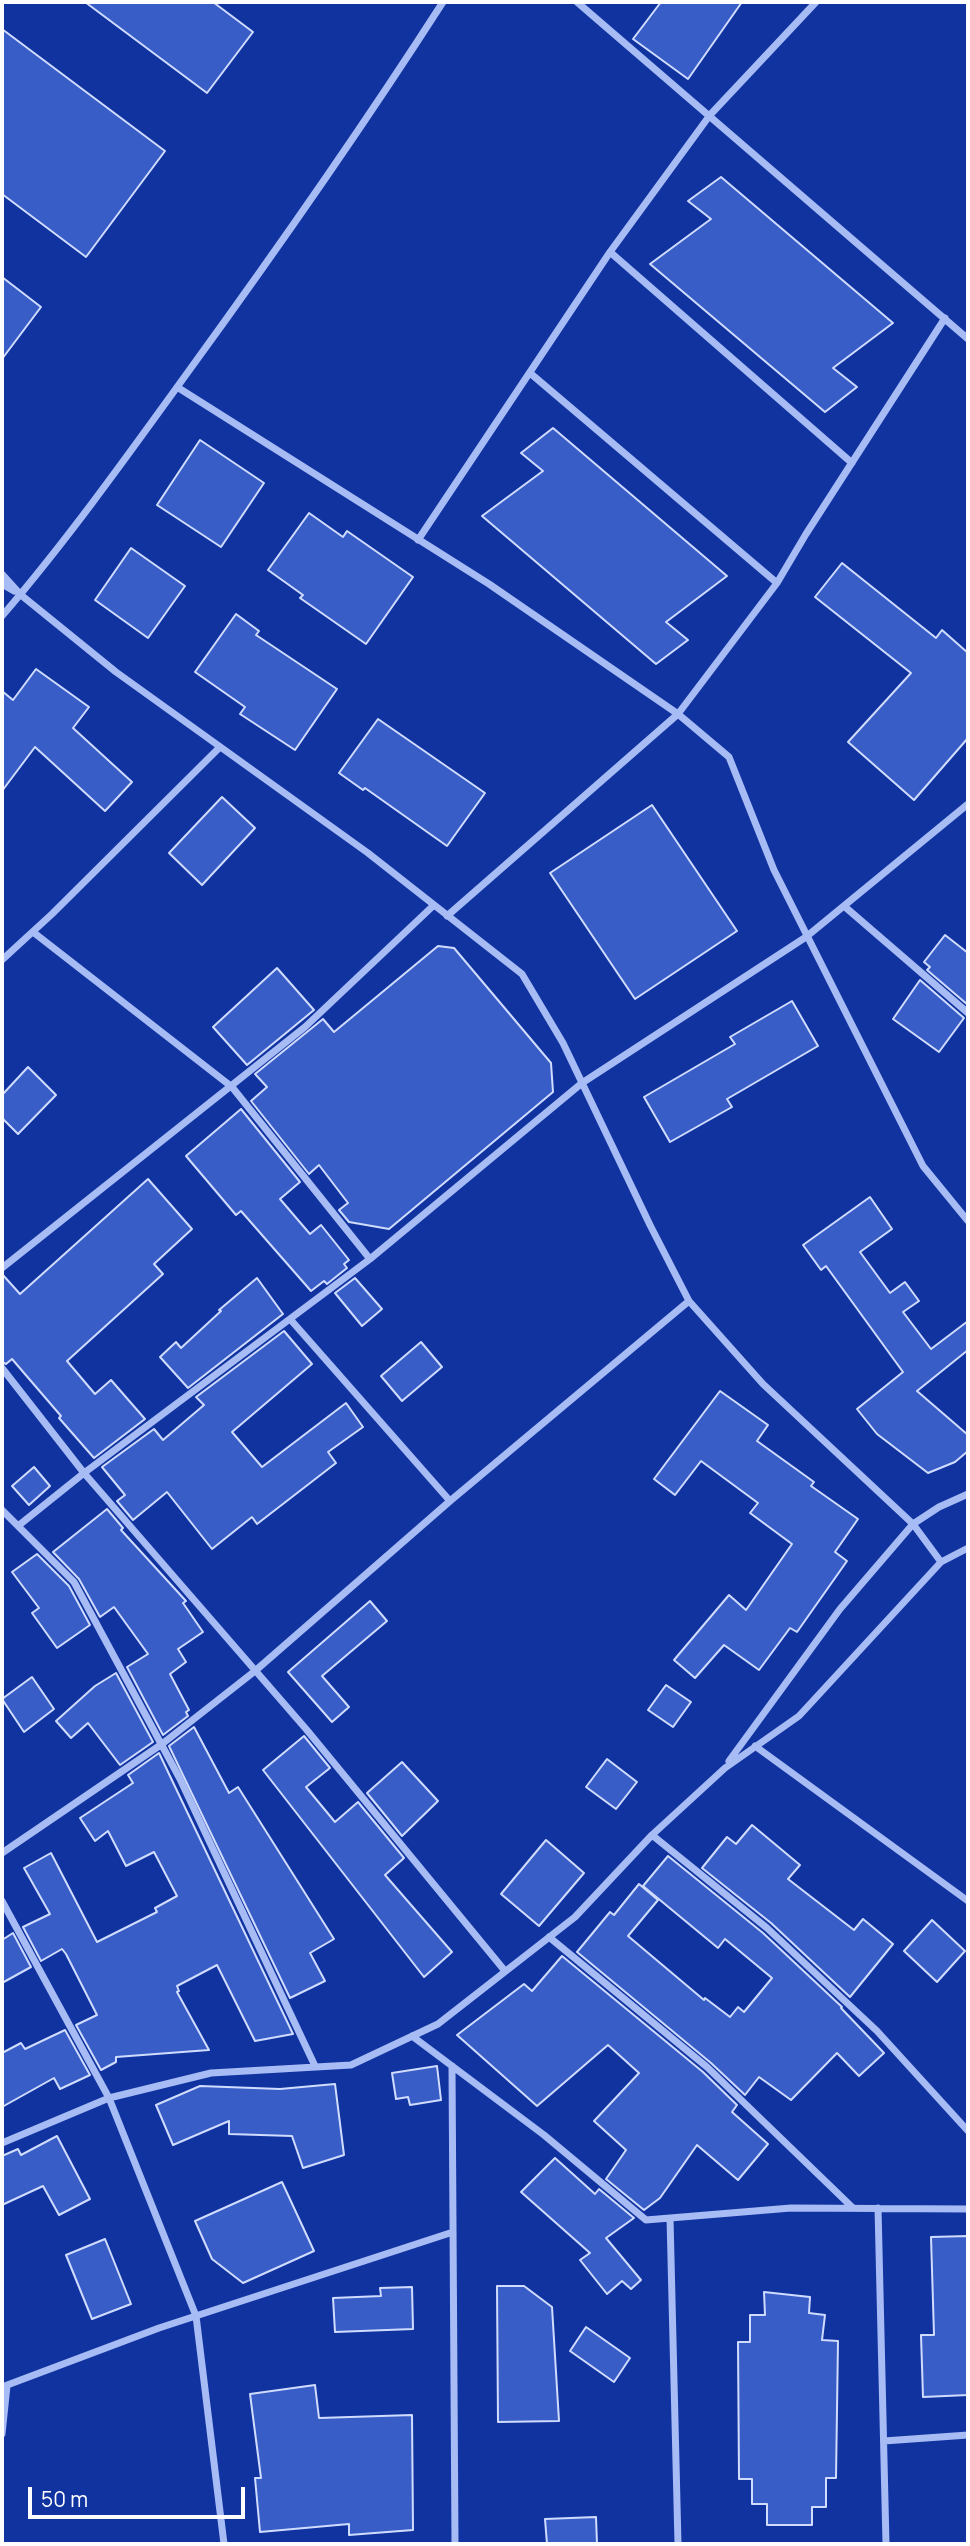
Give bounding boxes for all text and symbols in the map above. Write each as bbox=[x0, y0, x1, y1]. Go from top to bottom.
scale bar bbox=[32, 2472, 248, 2516]
text: 50 m bbox=[41, 2485, 88, 2513]

